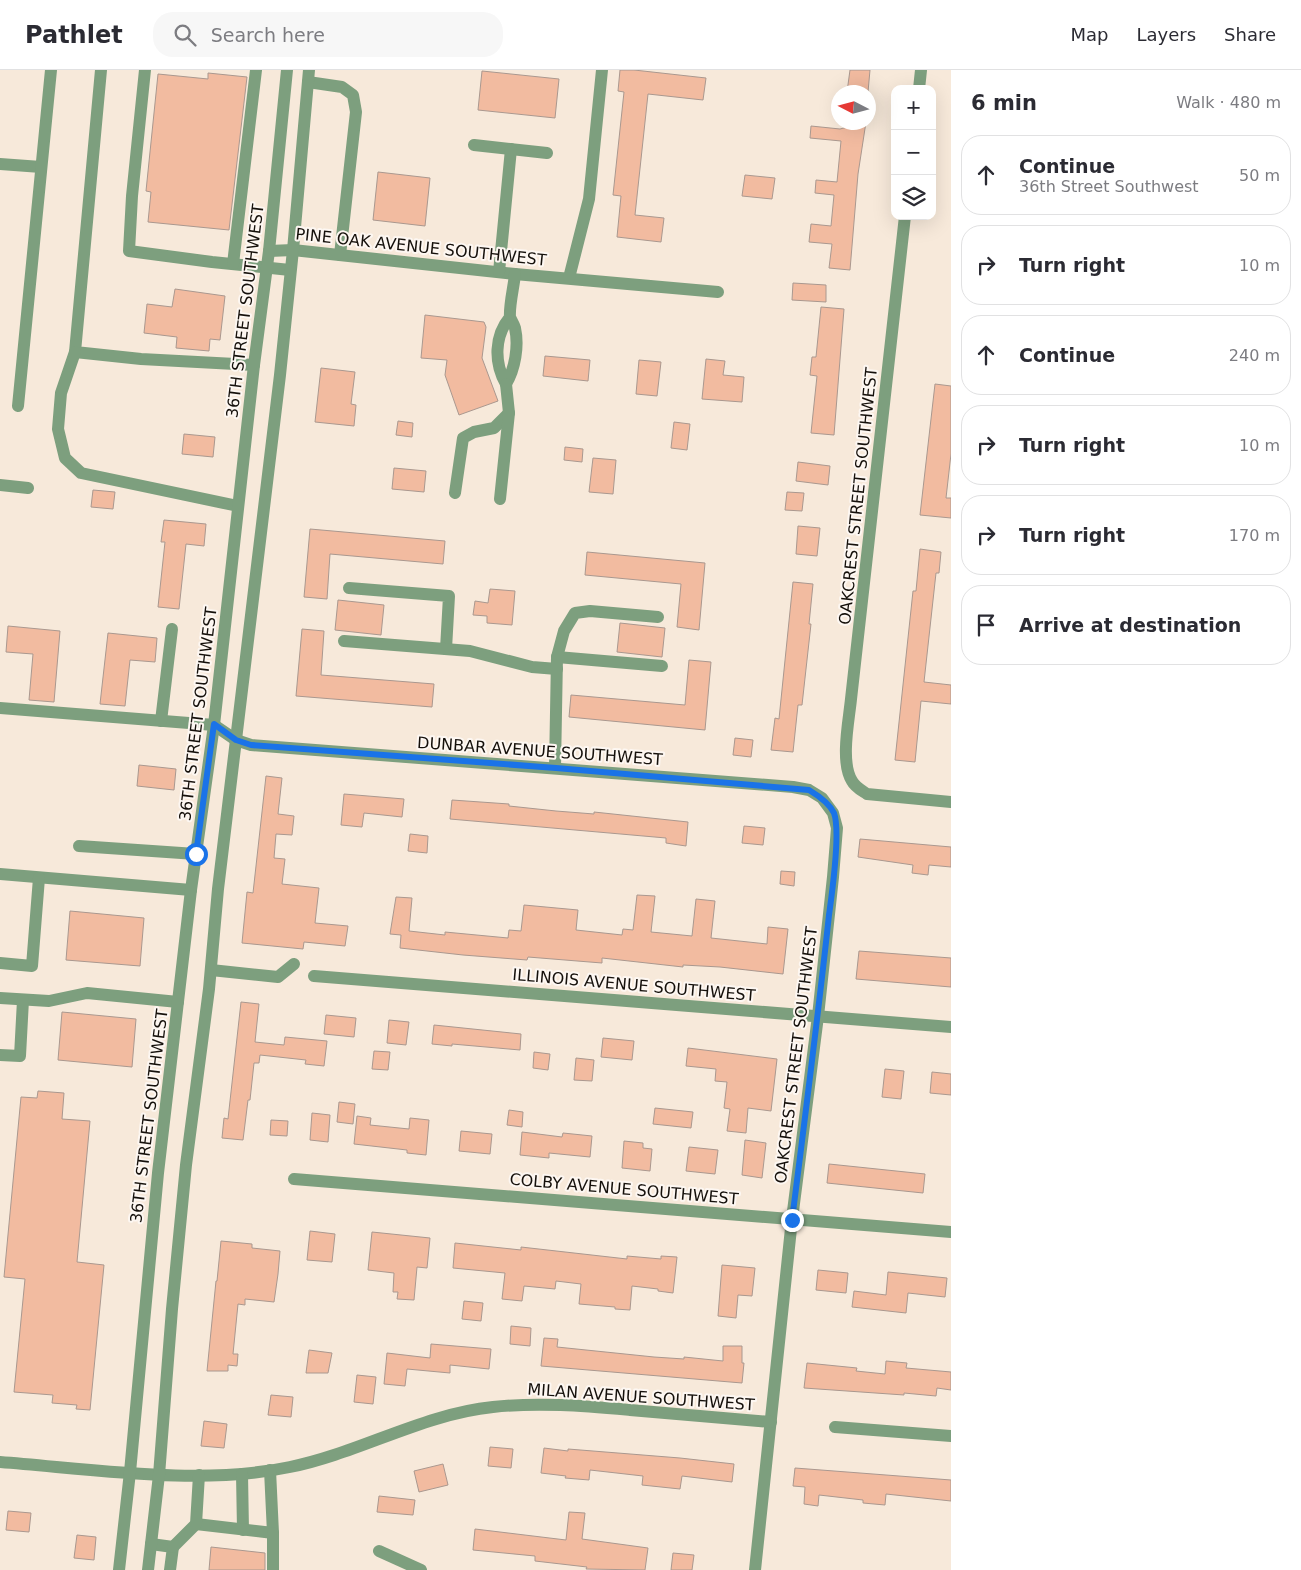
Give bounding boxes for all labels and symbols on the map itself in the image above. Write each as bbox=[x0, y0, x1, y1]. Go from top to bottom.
north arrow bbox=[831, 85, 876, 130]
street label: 36TH STREET SOUTHWEST bbox=[222, 203, 268, 419]
street label: PINE OAK AVENUE SOUTHWEST bbox=[295, 224, 548, 270]
street label: OAKCREST STREET SOUTHWEST bbox=[835, 366, 881, 626]
street label: 36TH STREET SOUTHWEST bbox=[175, 606, 221, 822]
street label: DUNBAR AVENUE SOUTHWEST bbox=[417, 733, 664, 769]
route start bbox=[185, 843, 208, 866]
street label: OAKCREST STREET SOUTHWEST bbox=[771, 925, 821, 1184]
street label: ILLINOIS AVENUE SOUTHWEST bbox=[512, 965, 756, 1005]
street label: 36TH STREET SOUTHWEST bbox=[126, 1008, 172, 1224]
street label: COLBY AVENUE SOUTHWEST bbox=[509, 1170, 739, 1208]
route end bbox=[781, 1209, 804, 1232]
street label: MILAN AVENUE SOUTHWEST bbox=[527, 1380, 756, 1414]

